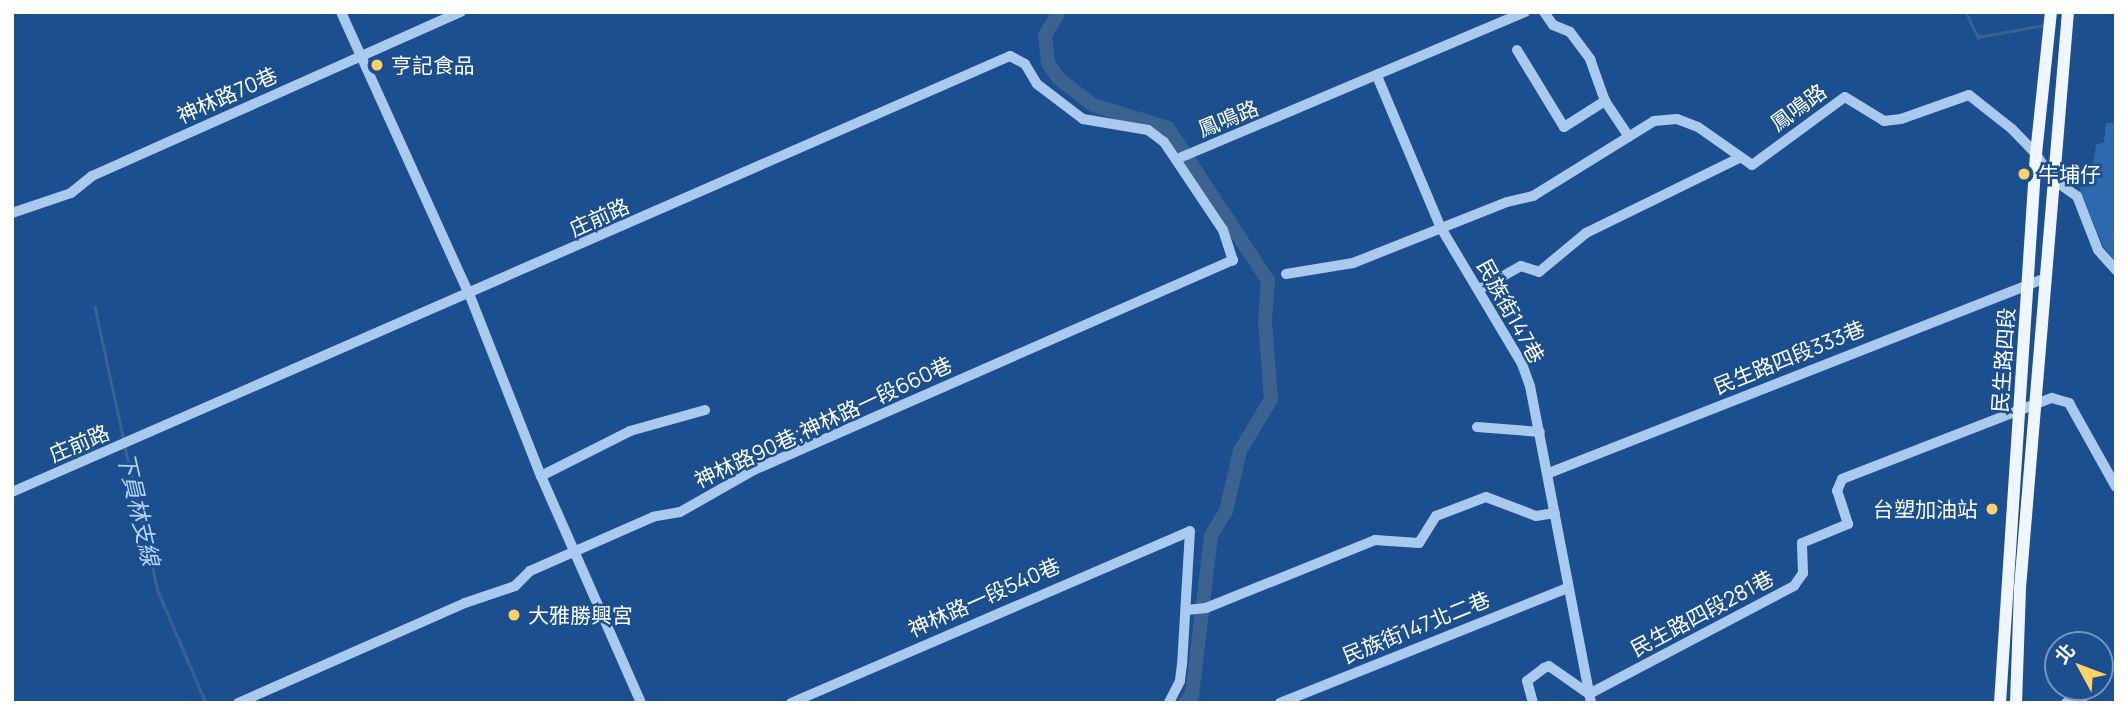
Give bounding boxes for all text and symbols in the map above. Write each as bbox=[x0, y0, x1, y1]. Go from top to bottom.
place label: 亨記食品 bbox=[391, 52, 475, 78]
marker: 亨記食品 bbox=[369, 57, 385, 73]
street label: 神林路70巷 bbox=[173, 62, 281, 128]
street label: 鳳鳴路 bbox=[1765, 78, 1831, 136]
street label: 鳳鳴路 bbox=[1194, 95, 1262, 141]
place label: 牛埔仔 bbox=[2038, 161, 2101, 187]
marker: 牛埔仔 bbox=[2016, 166, 2032, 182]
street label: 庄前路 bbox=[565, 193, 633, 241]
street label: 民族街147巷 bbox=[1472, 255, 1550, 367]
street label: 民生路四段 bbox=[1987, 307, 2019, 413]
street label: 民生路四段333巷 bbox=[1710, 315, 1868, 399]
street label: 神林路90巷;神林路一段660巷 bbox=[690, 351, 956, 493]
street label: 庄前路 bbox=[45, 419, 113, 467]
water label: 下員林支線 bbox=[113, 450, 165, 568]
place label: 台塑加油站 bbox=[1873, 496, 1978, 522]
marker: 台塑加油站 bbox=[1984, 501, 2000, 517]
street label: 神林路一段540巷 bbox=[904, 552, 1064, 642]
street label: 民生路四段281巷 bbox=[1626, 565, 1778, 661]
street label: 民族街147北二巷 bbox=[1338, 586, 1494, 668]
place label: 大雅勝興宮 bbox=[528, 602, 633, 628]
marker: 大雅勝興宮 bbox=[506, 607, 522, 623]
north arrow bbox=[2044, 631, 2114, 701]
text: 北 bbox=[2049, 638, 2081, 669]

